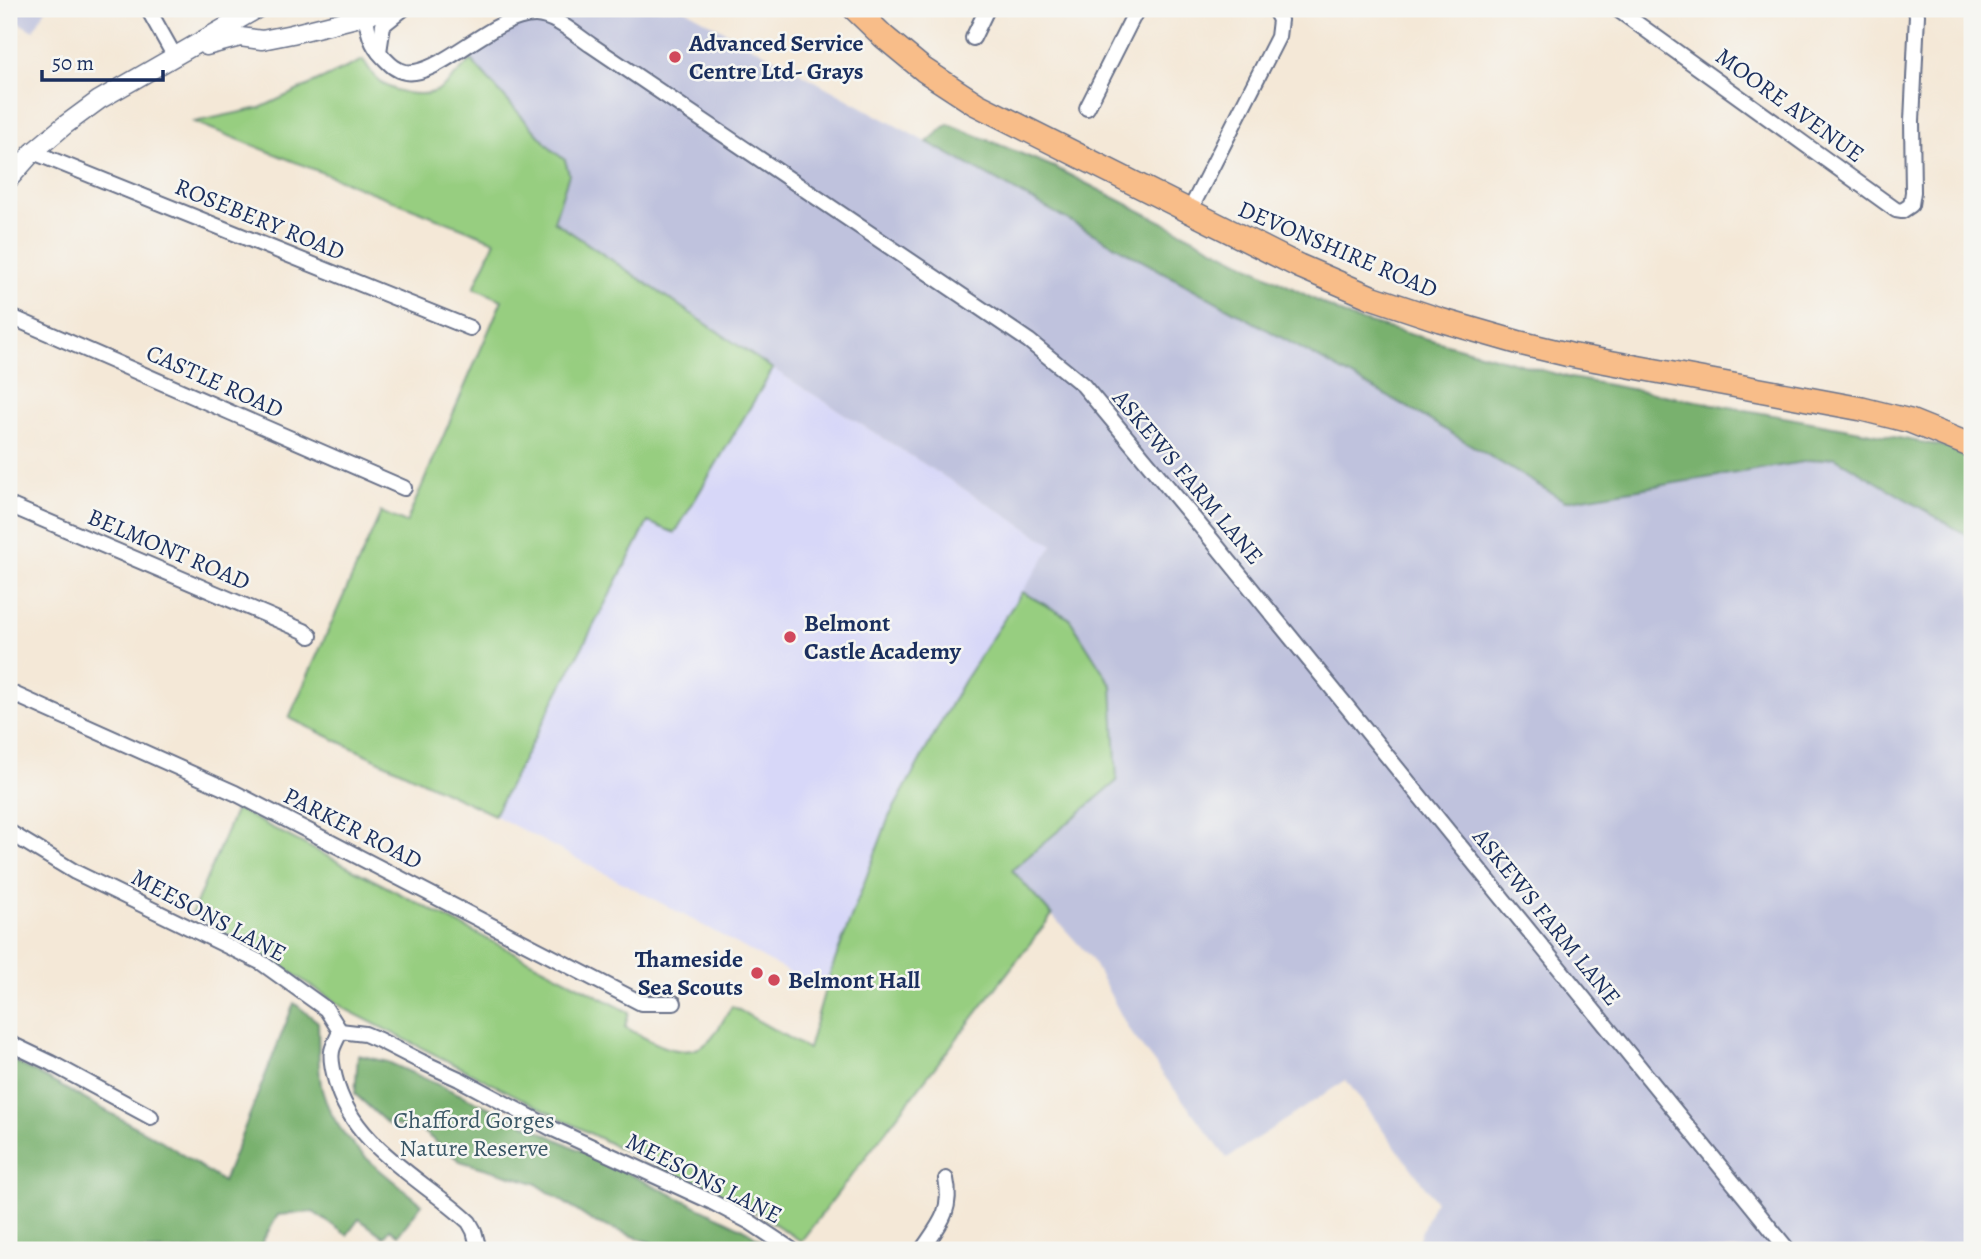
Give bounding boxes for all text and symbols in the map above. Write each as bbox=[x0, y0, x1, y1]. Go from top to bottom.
place label: Advanced Service Centre Ltd- Grays bbox=[688, 27, 864, 87]
scale bar bbox=[42, 38, 163, 82]
street label: MOORE AVENUE bbox=[1709, 40, 1871, 170]
text: 50 m bbox=[52, 49, 94, 77]
marker: Advanced Service Centre Ltd- Grays bbox=[667, 49, 683, 65]
street label: ROSEBERY ROAD bbox=[170, 170, 350, 268]
street label: DEVONSHIRE ROAD bbox=[1233, 193, 1443, 305]
street label: CASTLE ROAD bbox=[141, 336, 289, 426]
street label: ASKEWS FARM LANE bbox=[1105, 382, 1271, 571]
street label: BELMONT ROAD bbox=[83, 500, 255, 598]
place label: Belmont Castle Academy bbox=[804, 607, 962, 667]
marker: Belmont Castle Academy bbox=[782, 629, 798, 645]
street label: PARKER ROAD bbox=[278, 779, 428, 877]
street label: ASKEWS FARM LANE bbox=[1465, 821, 1628, 1012]
street label: MEESONS LANE bbox=[126, 861, 292, 969]
place label: Thameside Sea Scouts bbox=[635, 943, 743, 1003]
place label: Belmont Hall bbox=[788, 964, 921, 996]
marker: Thameside Sea Scouts bbox=[749, 965, 765, 981]
marker: Belmont Hall bbox=[766, 972, 782, 988]
park label: Chafford Gorges Nature Reserve bbox=[393, 1104, 555, 1164]
street label: MEESONS LANE bbox=[621, 1125, 787, 1231]

